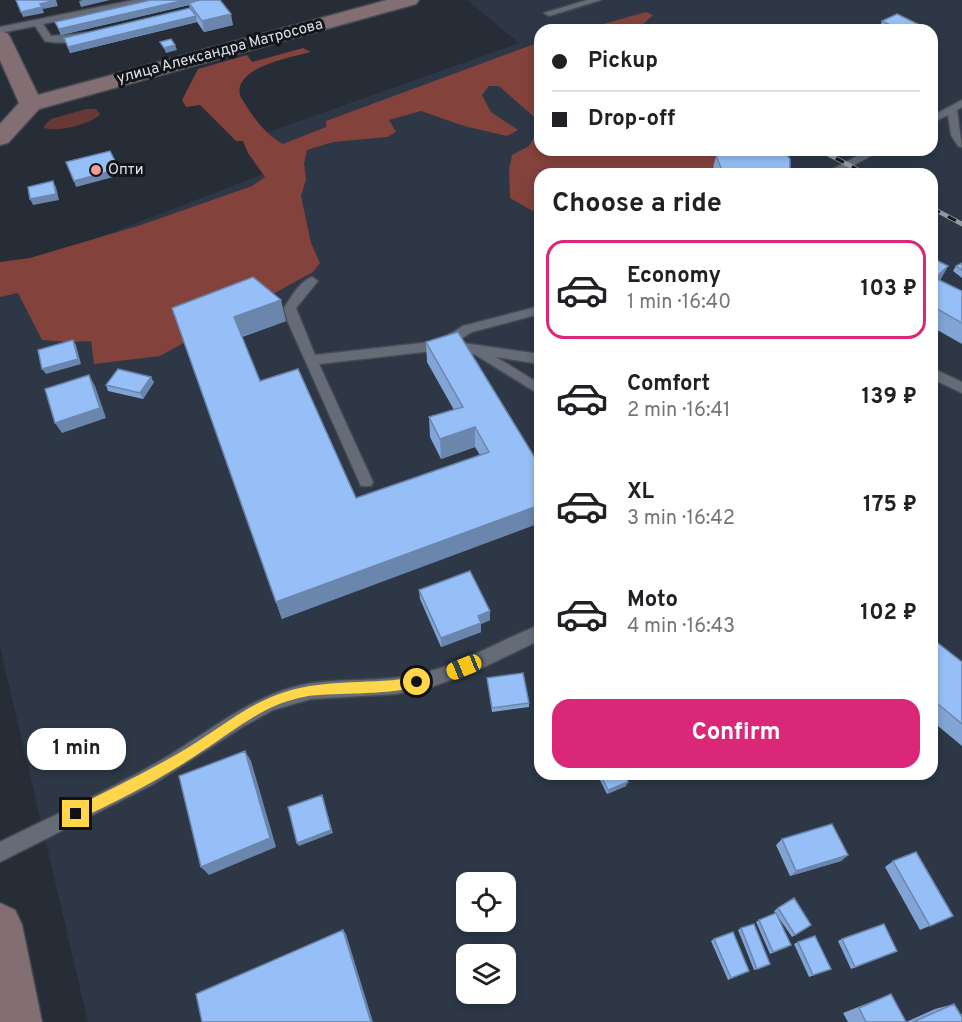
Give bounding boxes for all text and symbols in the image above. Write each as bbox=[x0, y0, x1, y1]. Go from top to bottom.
street label: улица Александра Матросова bbox=[115, 15, 325, 89]
text: Pickup bbox=[588, 48, 658, 75]
text: Drop-off bbox=[588, 106, 675, 133]
place label: Опти bbox=[108, 161, 144, 180]
marker: Опти bbox=[89, 163, 103, 177]
text: Choose a ride bbox=[552, 187, 722, 221]
icon: car bbox=[555, 263, 609, 317]
text: Economy bbox=[627, 263, 721, 290]
text: 103 ₽ bbox=[861, 276, 917, 303]
text: 1 min · 16:40 bbox=[627, 290, 731, 316]
icon: car bbox=[555, 371, 609, 425]
text: Comfort bbox=[627, 371, 710, 398]
text: 139 ₽ bbox=[862, 384, 917, 411]
text: 2 min · 16:41 bbox=[627, 398, 730, 424]
icon: car bbox=[555, 479, 609, 533]
text: XL bbox=[627, 479, 654, 506]
text: 175 ₽ bbox=[863, 492, 917, 519]
text: 3 min · 16:42 bbox=[627, 506, 735, 532]
icon: car bbox=[555, 587, 609, 641]
text: Moto bbox=[627, 587, 678, 614]
text: 102 ₽ bbox=[860, 600, 917, 627]
text: 4 min · 16:43 bbox=[627, 614, 735, 640]
car bbox=[444, 652, 484, 682]
route start bbox=[403, 668, 430, 695]
button: Confirm bbox=[552, 699, 920, 768]
callout: 1 min bbox=[26, 727, 125, 769]
text: 1 min bbox=[52, 736, 101, 762]
route end bbox=[62, 800, 89, 827]
map controls bbox=[456, 872, 516, 1004]
button: locate bbox=[456, 872, 516, 932]
button: layers bbox=[456, 944, 516, 1004]

